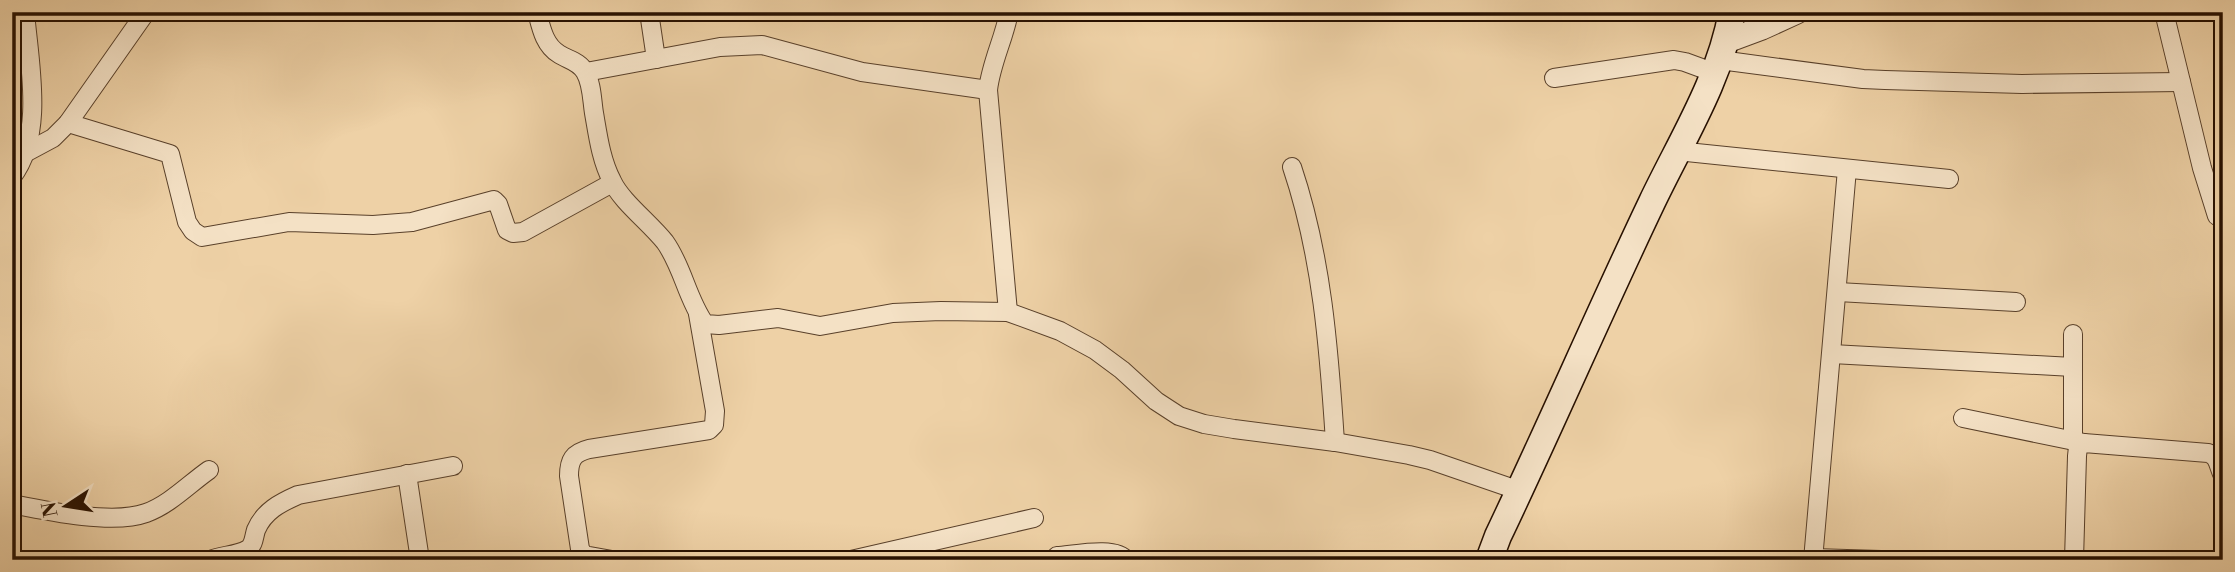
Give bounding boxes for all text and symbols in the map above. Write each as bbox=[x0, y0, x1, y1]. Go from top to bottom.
north arrow bbox=[32, 470, 102, 540]
text: N bbox=[37, 499, 64, 519]

